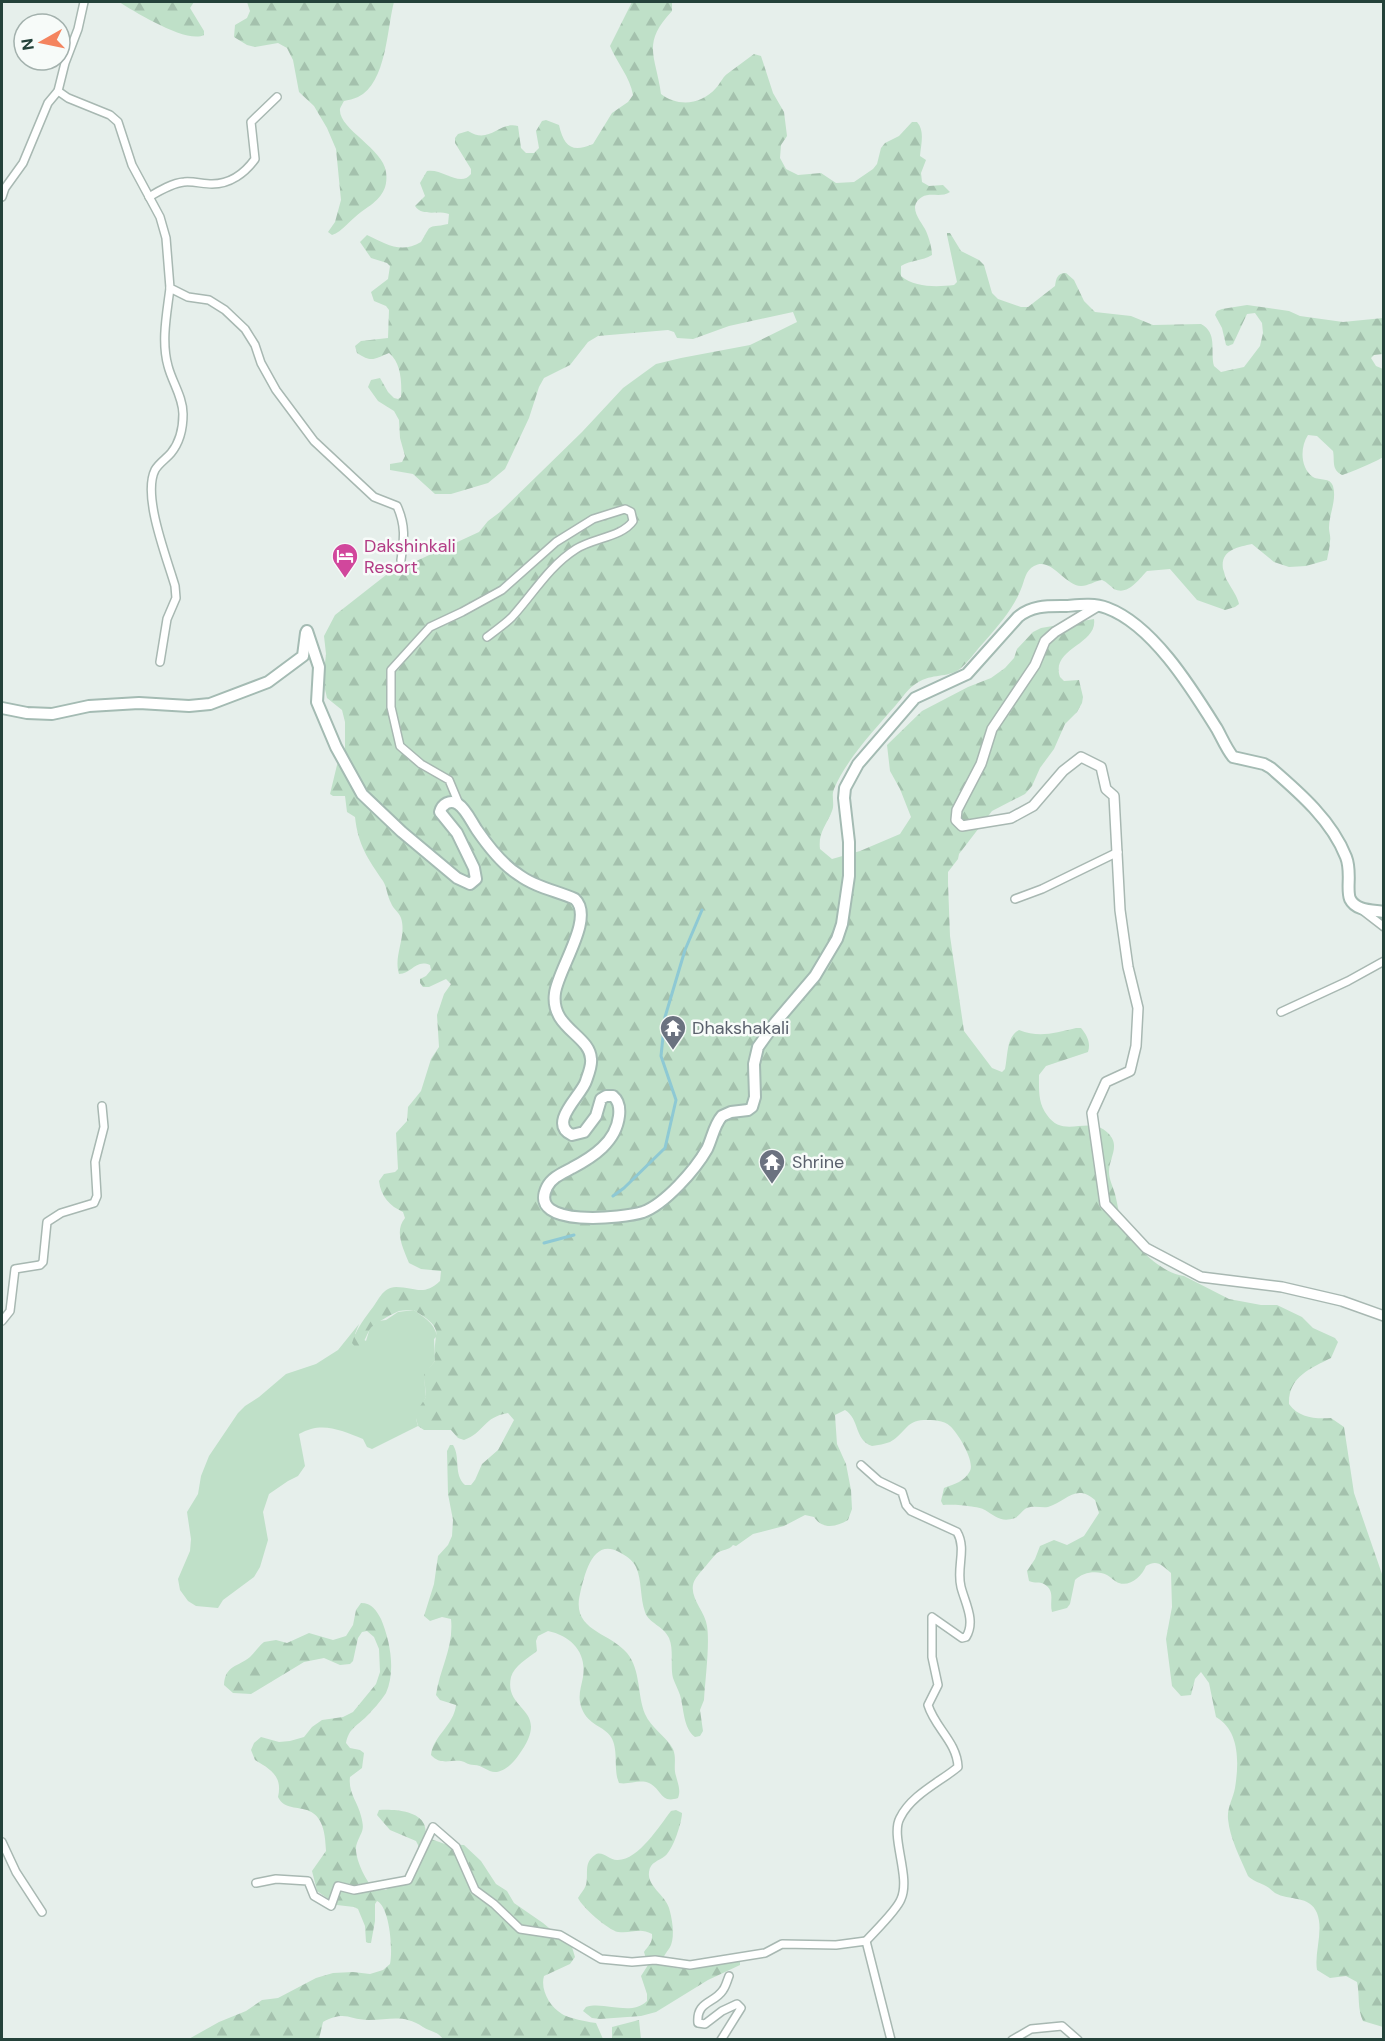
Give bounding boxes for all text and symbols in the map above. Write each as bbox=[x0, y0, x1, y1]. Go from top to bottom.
north arrow bbox=[12, 12, 72, 72]
text: N bbox=[16, 37, 39, 52]
place label: Dakshinkali Resort bbox=[364, 534, 456, 579]
hotel icon: Dakshinkali Resort bbox=[330, 541, 360, 579]
temple icon: Dhakshakali bbox=[658, 1013, 688, 1051]
place label: Dhakshakali bbox=[692, 1016, 789, 1040]
temple icon: Shrine bbox=[757, 1147, 787, 1185]
place label: Shrine bbox=[792, 1150, 844, 1174]

